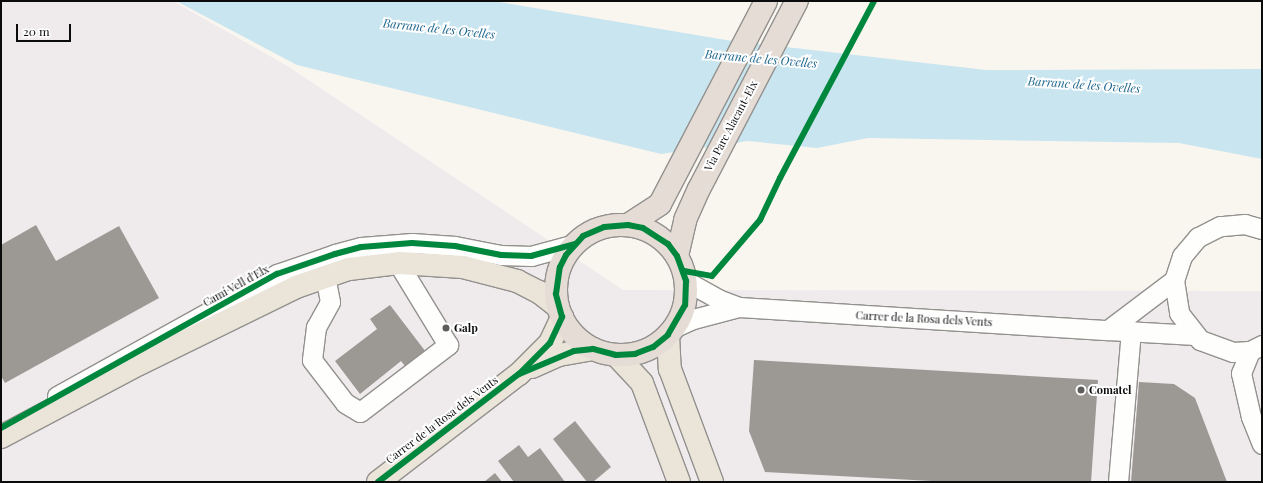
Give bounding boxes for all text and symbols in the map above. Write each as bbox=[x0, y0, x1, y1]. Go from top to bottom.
scale bar bbox=[18, 16, 73, 42]
water label: Barranc de les Ovelles bbox=[382, 16, 496, 42]
text: 20 m bbox=[23, 23, 50, 39]
water label: Barranc de les Ovelles bbox=[704, 47, 818, 71]
water label: Barranc de les Ovelles bbox=[1027, 74, 1141, 96]
street label: Via Parc Alacant-Elx bbox=[702, 79, 760, 173]
street label: Camí Vell d'Elx bbox=[201, 262, 271, 310]
street label: Carrer de la Rosa dels Vents bbox=[855, 309, 993, 329]
place label: Galp bbox=[454, 321, 478, 335]
marker: Galp bbox=[441, 323, 451, 333]
street label: Carrer de la Rosa dels Vents bbox=[383, 373, 501, 467]
place label: Comatel bbox=[1089, 383, 1131, 397]
marker: Comatel bbox=[1076, 385, 1086, 395]

